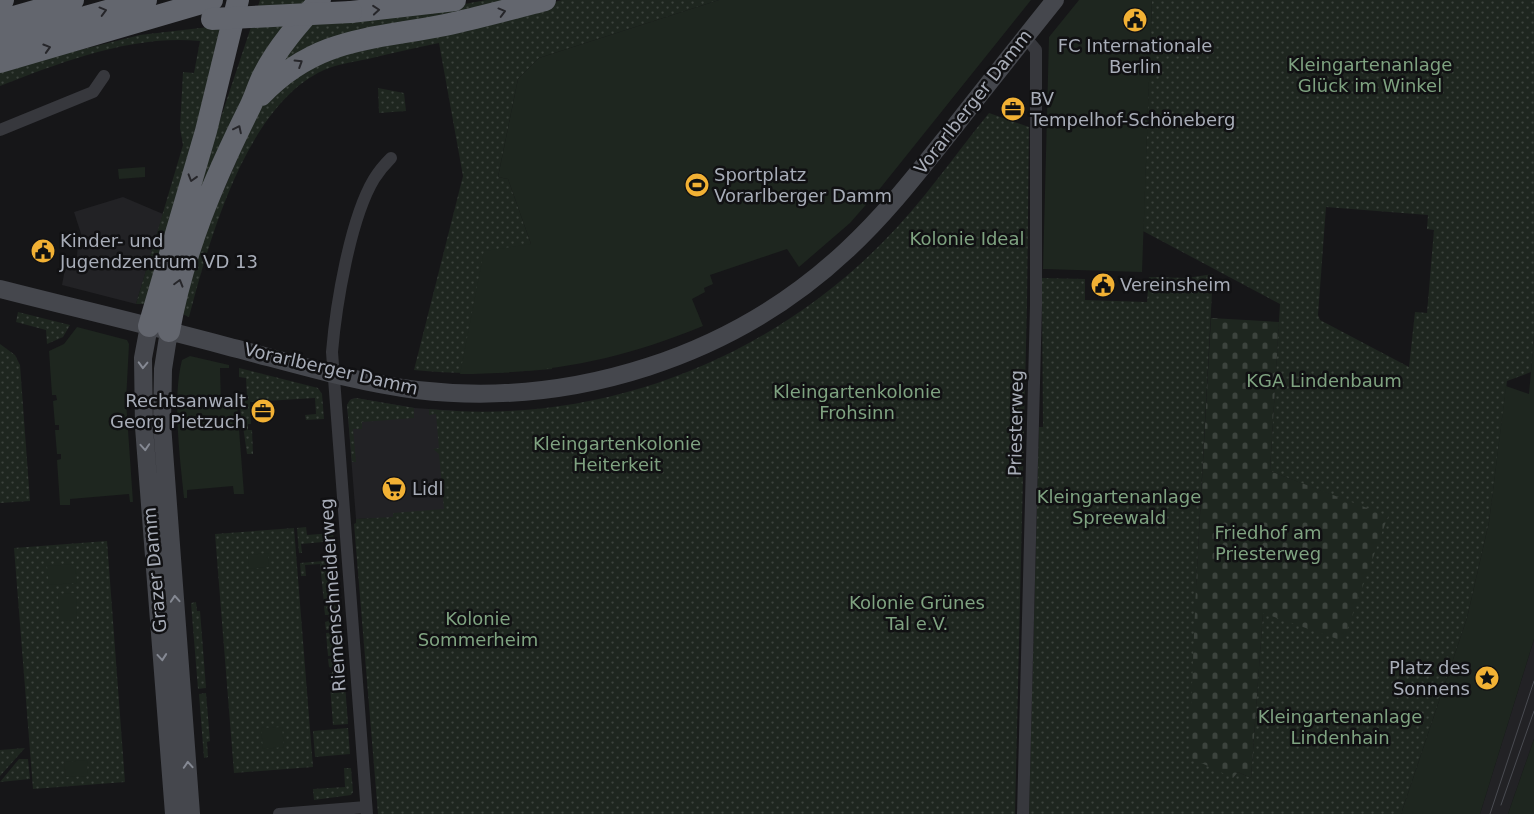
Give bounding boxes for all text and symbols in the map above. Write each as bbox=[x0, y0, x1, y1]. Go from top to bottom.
one-way arrow bbox=[372, 5, 380, 16]
one-way arrow bbox=[99, 7, 107, 17]
one-way arrow bbox=[498, 7, 506, 17]
public building icon: FC Internationale Berlin bbox=[1122, 7, 1148, 33]
street label: Vorarlberger Damm bbox=[910, 25, 1036, 178]
place label: FC Internationale Berlin bbox=[1058, 35, 1212, 77]
one-way arrow bbox=[42, 44, 50, 54]
park label: Kleingartenanlage Glück im Winkel bbox=[1288, 54, 1452, 96]
one-way arrow bbox=[293, 59, 302, 69]
place label: BV Tempelhof-Schöneberg bbox=[1029, 88, 1236, 130]
office icon: BV Tempelhof-Schöneberg bbox=[1000, 96, 1026, 122]
one-way arrow bbox=[232, 125, 242, 134]
place label: Sportplatz Vorarlberger Damm bbox=[714, 164, 892, 206]
sports icon: Sportplatz Vorarlberger Damm bbox=[684, 172, 710, 198]
one-way arrow bbox=[187, 173, 197, 181]
park label: Kolonie Ideal bbox=[910, 228, 1024, 249]
place label: Kinder- und Jugendzentrum VD 13 bbox=[59, 230, 258, 272]
public building icon: Kinder- und Jugendzentrum VD 13 bbox=[30, 238, 56, 264]
public building icon: Vereinsheim bbox=[1090, 272, 1116, 298]
place label: Vereinsheim bbox=[1120, 274, 1231, 295]
one-way arrow bbox=[174, 280, 184, 288]
street label: Vorarlberger Damm bbox=[242, 338, 420, 399]
one-way arrow bbox=[138, 361, 148, 369]
street label: Priesterweg bbox=[1004, 370, 1027, 476]
park label: KGA Lindenbaum bbox=[1246, 370, 1402, 391]
park label: Kleingartenkolonie Frohsinn bbox=[773, 381, 941, 423]
place label: Rechtsanwalt Georg Pietzuch bbox=[110, 390, 246, 432]
office icon: Rechtsanwalt Georg Pietzuch bbox=[250, 398, 276, 424]
park label: Kleingartenkolonie Heiterkeit bbox=[533, 433, 701, 475]
one-way arrow bbox=[140, 444, 151, 452]
supermarket icon: Lidl bbox=[381, 476, 407, 502]
place label: Lidl bbox=[412, 478, 443, 499]
park label: Kleingartenanlage Spreewald bbox=[1037, 486, 1201, 528]
street label: Riemenschneiderweg bbox=[315, 498, 350, 692]
street label: Grazer Damm bbox=[139, 506, 170, 634]
park label: Friedhof am Priesterweg bbox=[1215, 522, 1322, 564]
park label: Kolonie Grünes Tal e.V. bbox=[849, 592, 985, 634]
one-way arrow bbox=[169, 595, 180, 603]
park label: Kolonie Sommerheim bbox=[418, 608, 538, 650]
one-way arrow bbox=[156, 653, 167, 661]
place label: Platz des Sonnens bbox=[1389, 657, 1470, 699]
place icon: Platz des Sonnens bbox=[1474, 665, 1500, 691]
park label: Kleingartenanlage Lindenhain bbox=[1258, 706, 1422, 748]
one-way arrow bbox=[182, 761, 193, 769]

